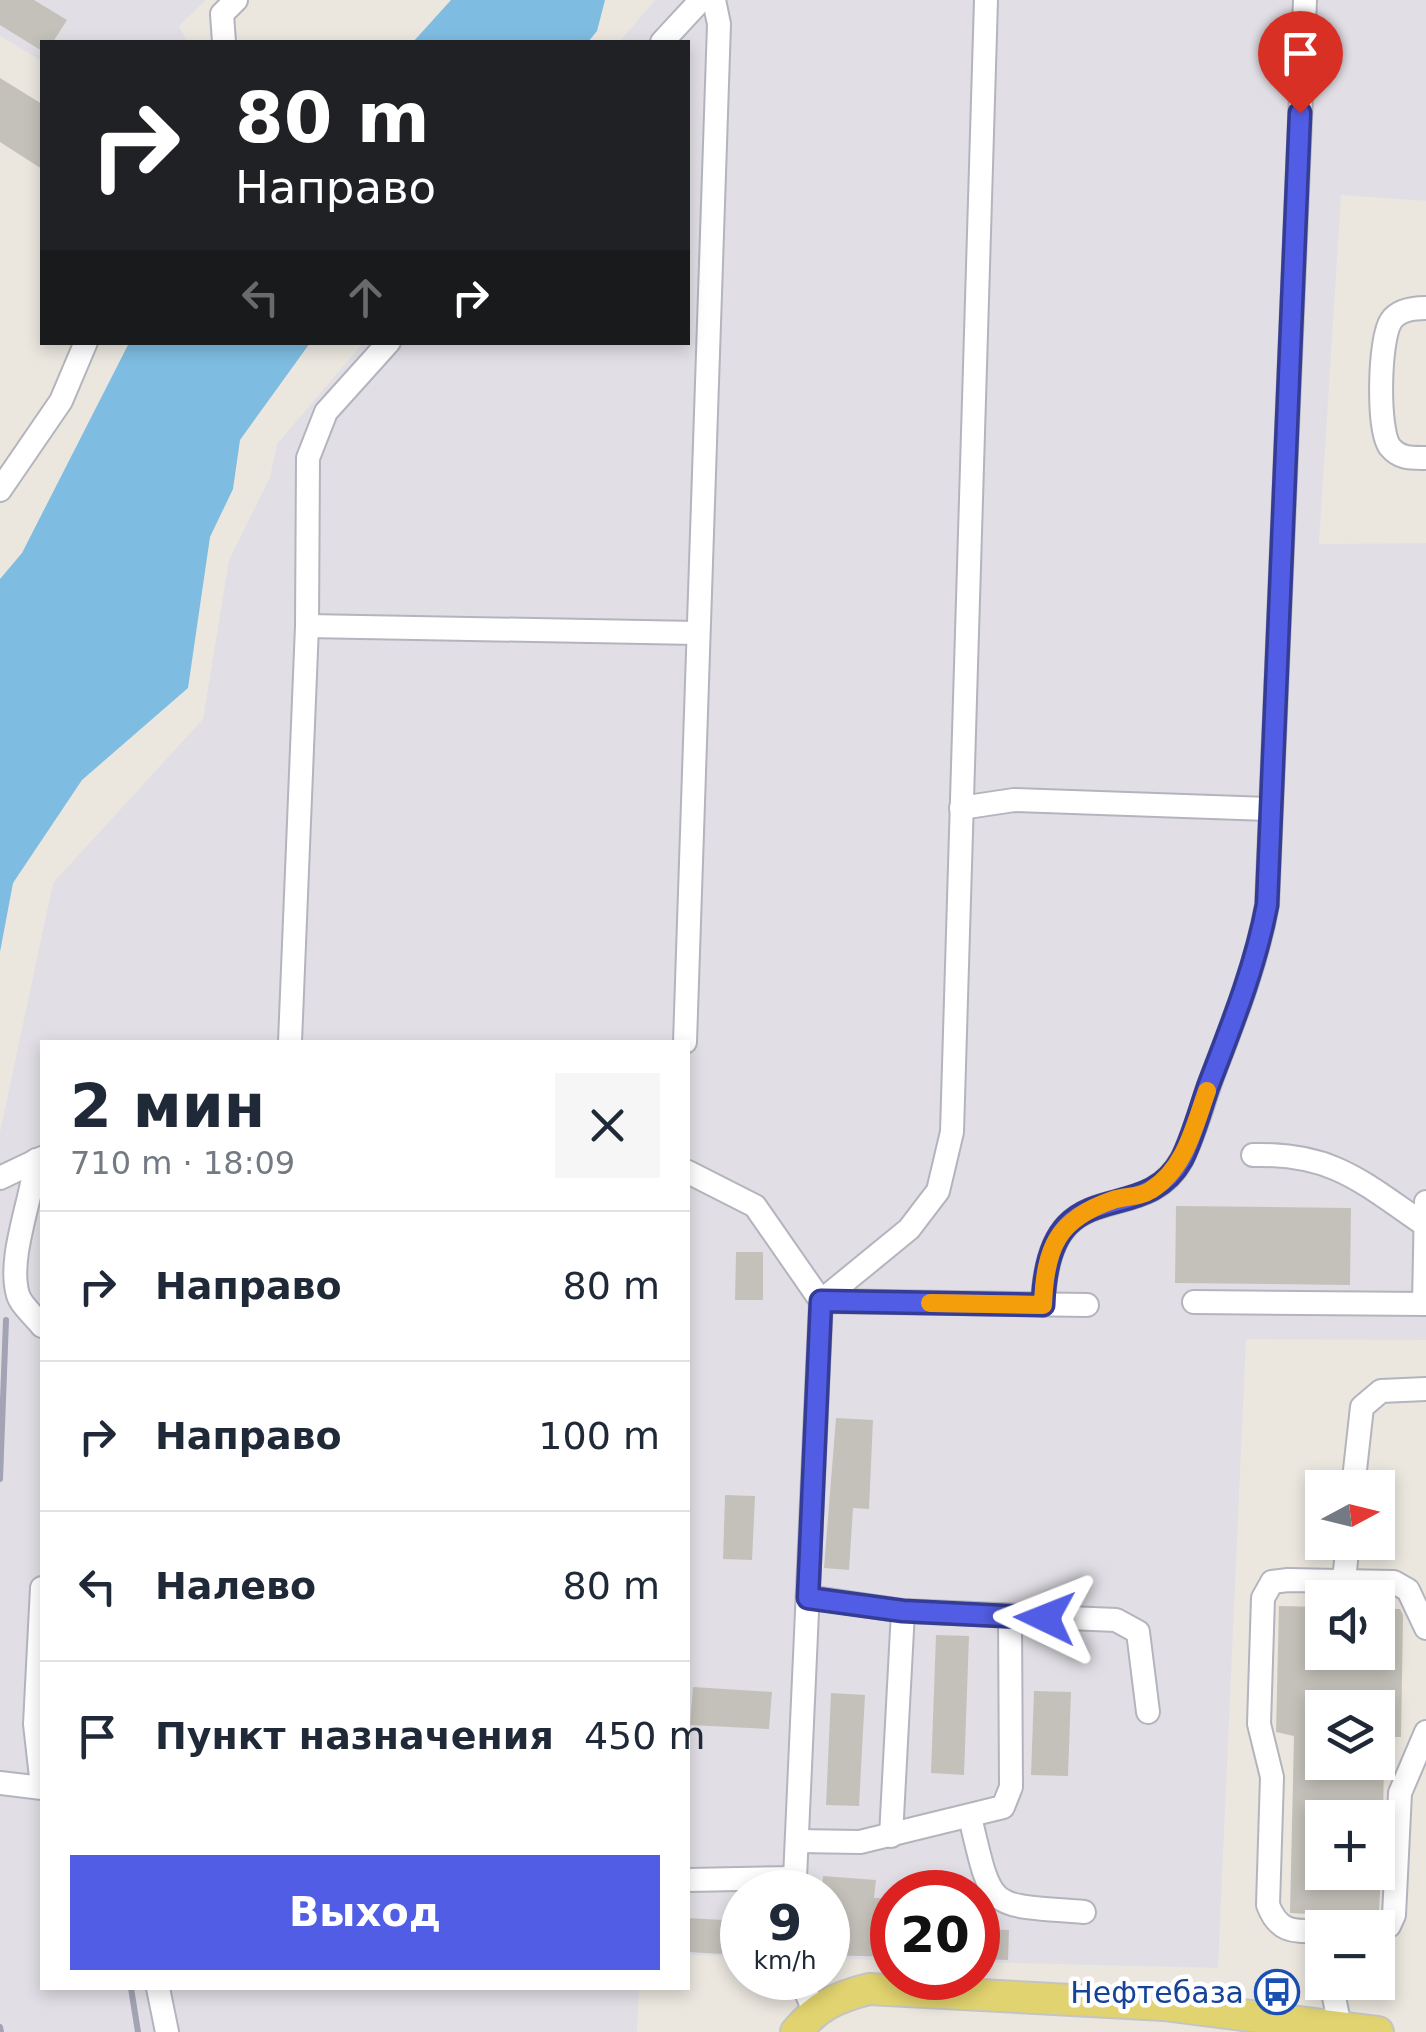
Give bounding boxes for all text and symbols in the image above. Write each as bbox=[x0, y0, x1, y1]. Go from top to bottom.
pin bbox=[1258, 11, 1343, 114]
icon: arrive bbox=[1273, 26, 1328, 81]
text: 80 m bbox=[235, 77, 430, 159]
icon: right bbox=[70, 80, 200, 210]
text: Направо bbox=[235, 161, 436, 214]
icon: left bbox=[233, 270, 288, 325]
icon: ahead bbox=[338, 270, 393, 325]
icon: right bbox=[443, 270, 498, 325]
text: 2 мин bbox=[70, 1071, 265, 1141]
button: close bbox=[555, 1073, 660, 1178]
text: 710 m · 18:09 bbox=[70, 1144, 295, 1182]
icon: right bbox=[70, 1259, 125, 1314]
text: Направо bbox=[155, 1264, 342, 1308]
text: 80 m bbox=[563, 1264, 660, 1308]
icon: right bbox=[70, 1409, 125, 1464]
text: Направо bbox=[155, 1414, 342, 1458]
text: 100 m bbox=[538, 1414, 660, 1458]
north arrow bbox=[1305, 1470, 1395, 1560]
map controls bbox=[1305, 1470, 1395, 2000]
icon: left bbox=[70, 1559, 125, 1614]
text: Налево bbox=[155, 1564, 316, 1608]
text: 80 m bbox=[563, 1564, 660, 1608]
position arrow bbox=[993, 1566, 1097, 1670]
button: sound bbox=[1305, 1580, 1395, 1670]
button: layers bbox=[1305, 1690, 1395, 1780]
icon: arrive bbox=[70, 1709, 125, 1764]
text: Пункт назначения bbox=[155, 1714, 554, 1758]
text: 450 m bbox=[584, 1714, 706, 1758]
button: + bbox=[1305, 1800, 1395, 1890]
button: Выход bbox=[70, 1855, 660, 1970]
speed limit sign: 20 bbox=[870, 1870, 1000, 2000]
text: 9 bbox=[768, 1894, 802, 1952]
button: − bbox=[1305, 1910, 1395, 2000]
text: km/h bbox=[753, 1946, 817, 1975]
bus stop icon: Нефтебаза bbox=[1254, 1969, 1300, 2015]
place label: Нефтебаза bbox=[1070, 1975, 1244, 2010]

